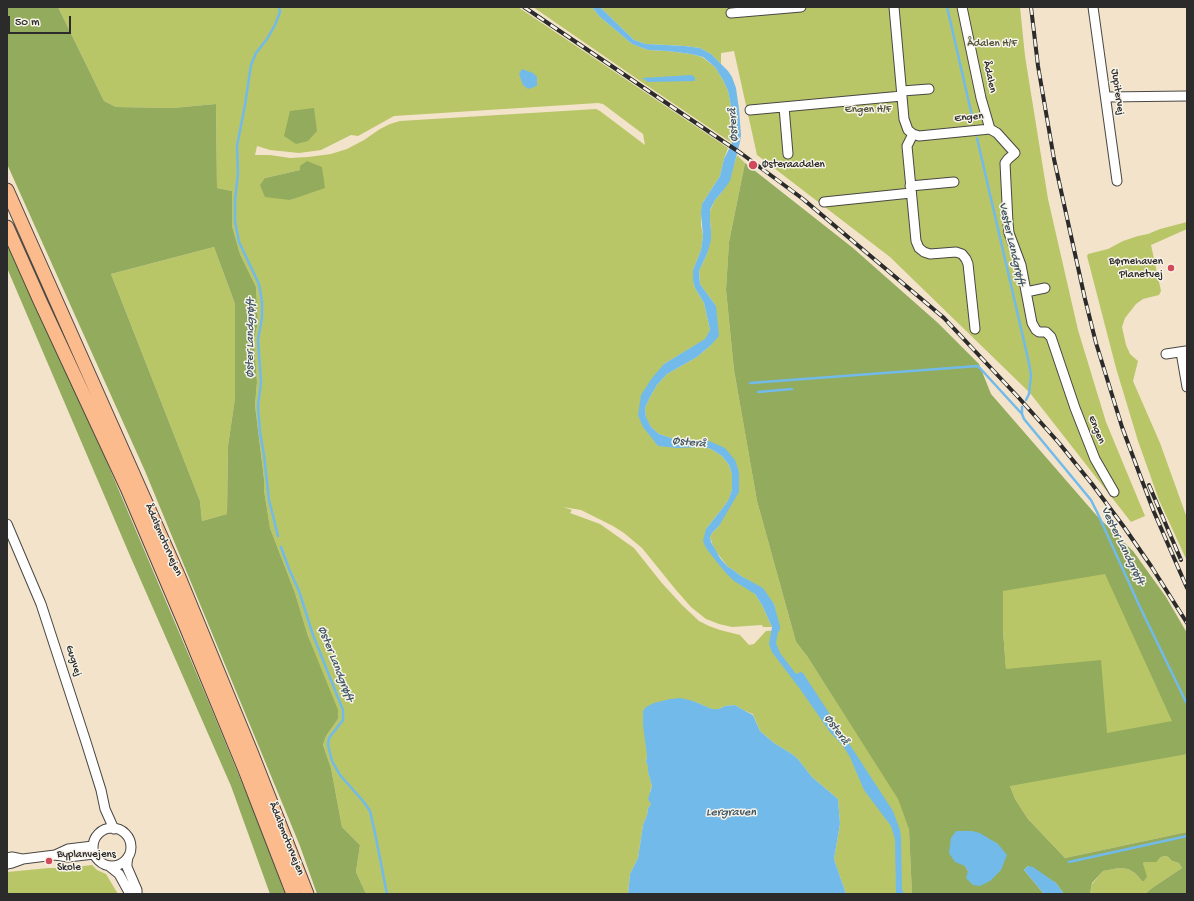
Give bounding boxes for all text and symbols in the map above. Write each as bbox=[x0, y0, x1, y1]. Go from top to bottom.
scale bar bbox=[10, 8, 73, 34]
text: 50 m bbox=[15, 16, 40, 30]
park label: Ådalen H/F bbox=[967, 37, 1017, 51]
street label: Ådalen bbox=[979, 60, 999, 94]
street label: Jupitervej bbox=[1107, 68, 1127, 116]
park label: Engen H/F bbox=[845, 103, 891, 117]
water label: Østerå bbox=[726, 108, 742, 142]
street label: Engen bbox=[954, 110, 984, 126]
place label: Østeraadalen bbox=[762, 158, 825, 172]
marker: Østeraadalen bbox=[747, 159, 759, 171]
water label: Vester Landgrøft bbox=[994, 201, 1028, 287]
place label: Børnehaven Planetvej bbox=[1109, 255, 1163, 281]
marker: Børnehaven Planetvej bbox=[1166, 263, 1176, 273]
water label: Øster Landgrøft bbox=[243, 298, 259, 378]
street label: Engen bbox=[1084, 414, 1108, 446]
water label: Østerå bbox=[671, 434, 707, 452]
street label: Ådalsmotorvejen bbox=[141, 502, 185, 578]
water label: Vester Landgrøft bbox=[1097, 505, 1147, 587]
water label: Øster Landgrøft bbox=[314, 624, 356, 704]
street label: Gugvej bbox=[62, 644, 84, 678]
water label: Østerå bbox=[820, 712, 852, 748]
street label: Ådalsmotorvejen bbox=[265, 800, 307, 878]
water label: Lergraven bbox=[706, 806, 756, 820]
place label: Byplanvejens Skole bbox=[57, 848, 116, 874]
marker: Byplanvejens Skole bbox=[44, 856, 54, 866]

